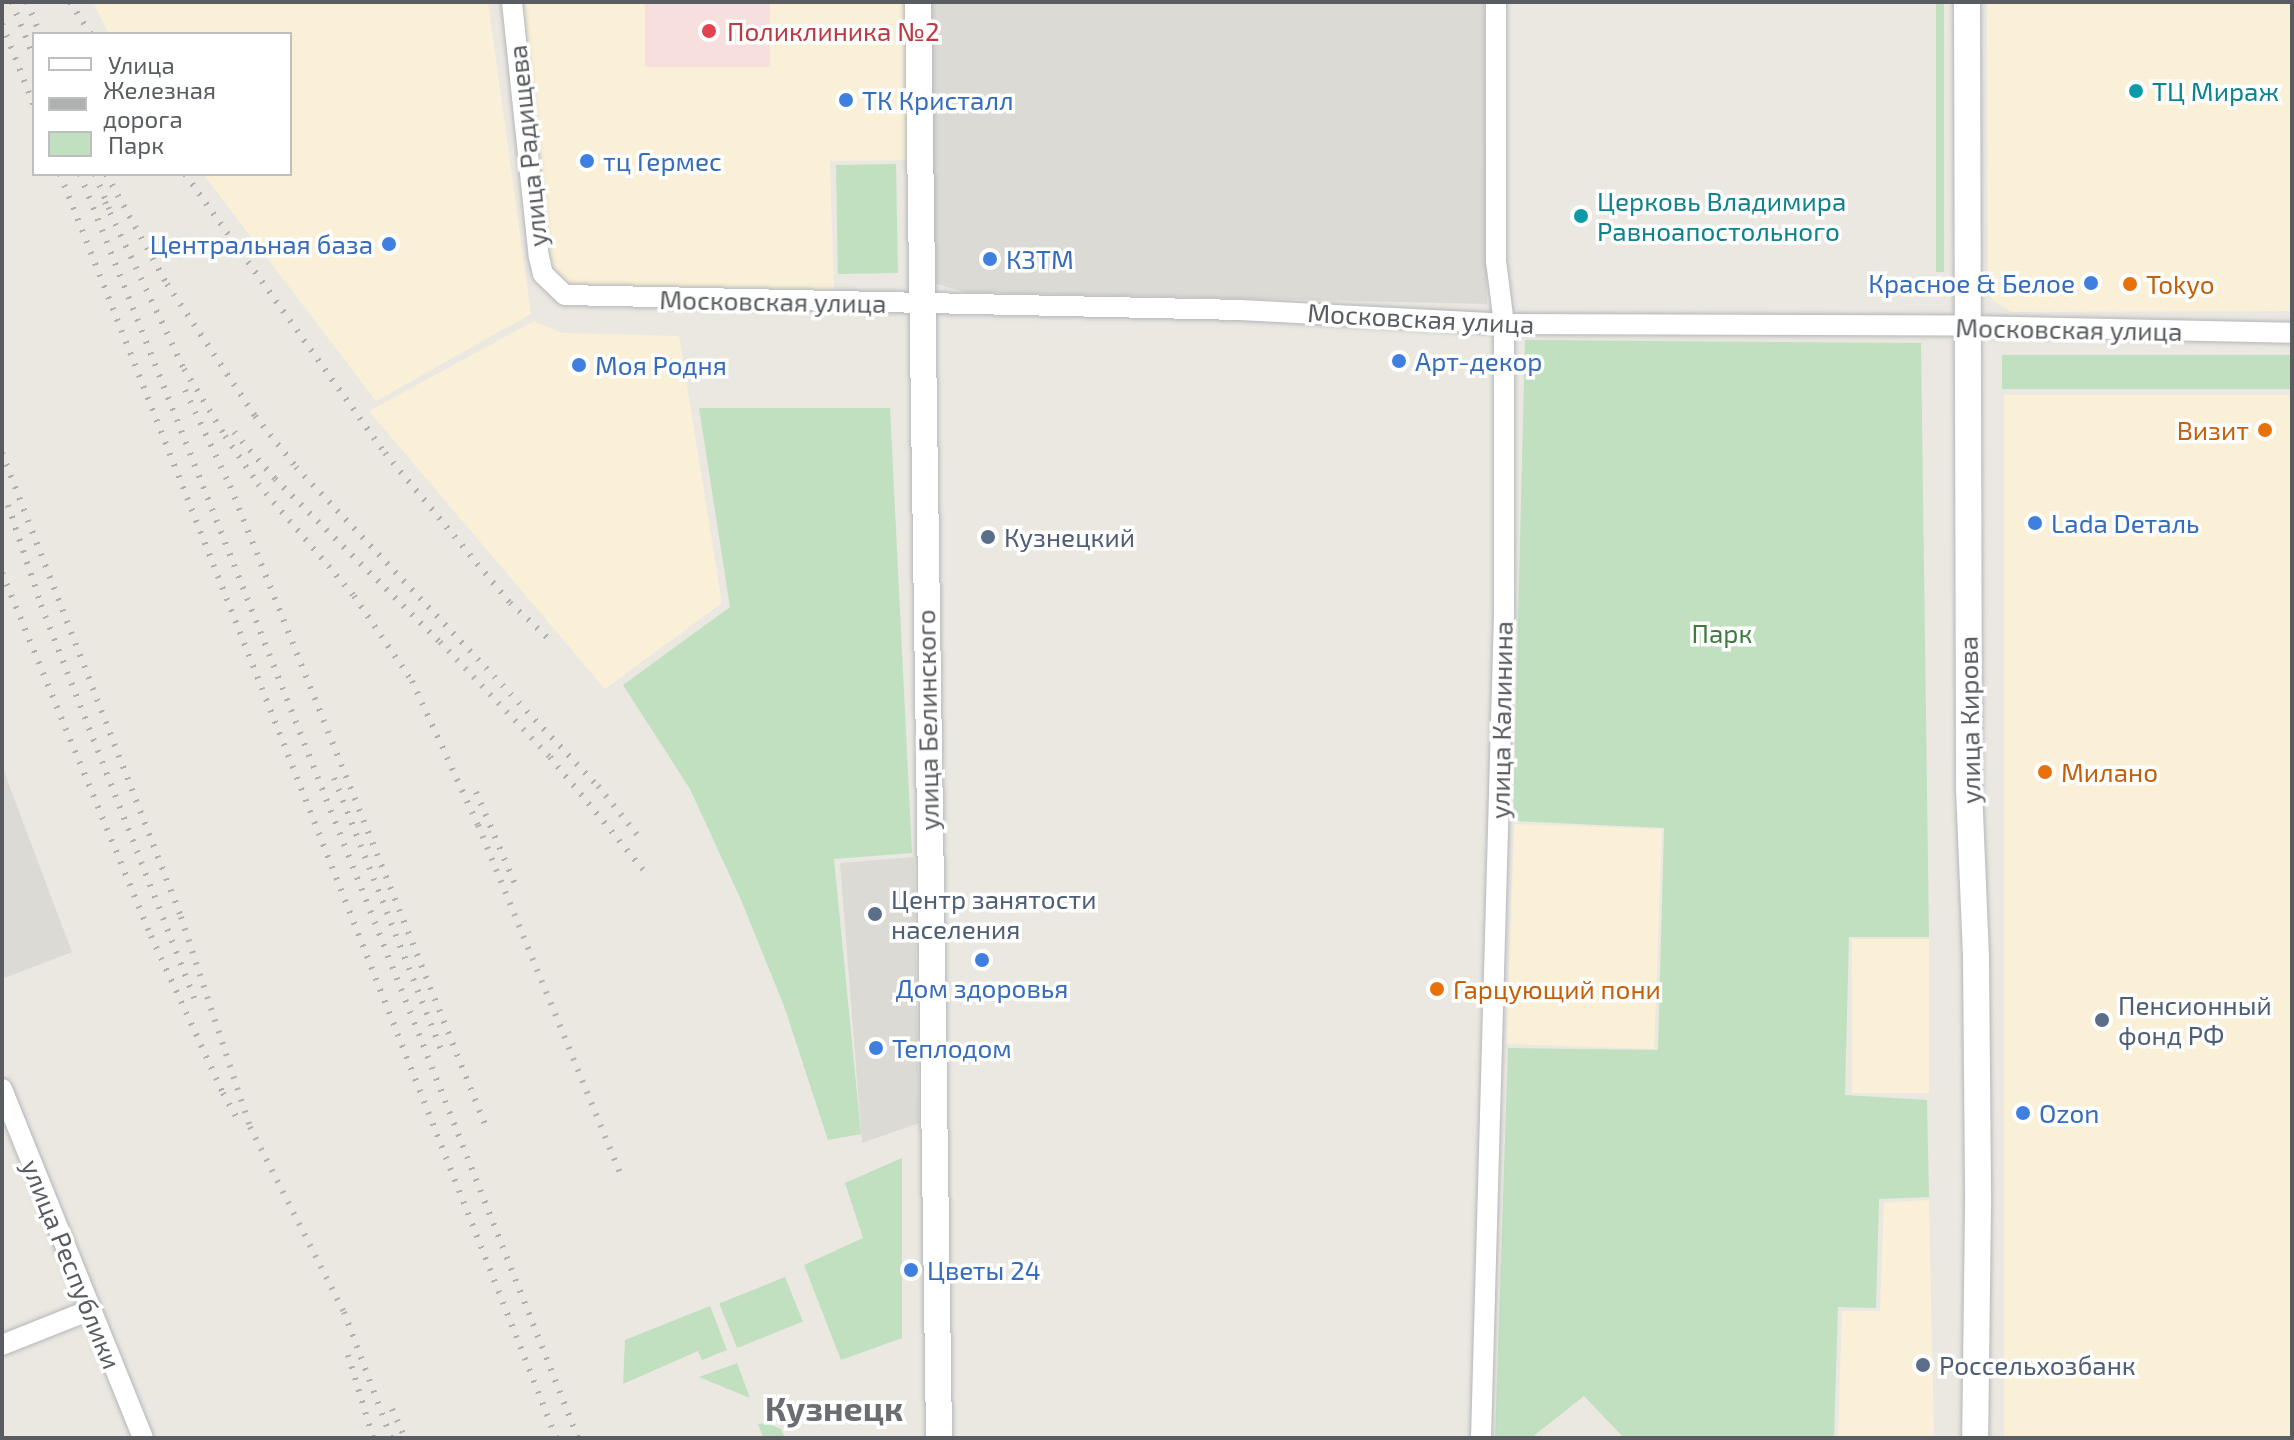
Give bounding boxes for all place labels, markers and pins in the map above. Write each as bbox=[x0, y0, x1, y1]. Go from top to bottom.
place label: Поликлиника №2 bbox=[727, 15, 940, 47]
marker: Поликлиника №2 bbox=[698, 20, 720, 42]
place label: ТЦ Мираж bbox=[2152, 75, 2279, 107]
marker: ТЦ Мираж bbox=[2127, 82, 2145, 100]
place label: ТК Кристалл bbox=[862, 84, 1014, 116]
marker: ТК Кристалл bbox=[837, 91, 855, 109]
place label: тц Гермес bbox=[603, 145, 722, 177]
marker: тц Гермес bbox=[578, 152, 596, 170]
place label: Церковь Владимира Равноапостольного bbox=[1597, 185, 1846, 246]
marker: Церковь Владимира Равноапостольного bbox=[1572, 207, 1590, 225]
place label: Центральная база bbox=[150, 228, 373, 260]
marker: Центральная база bbox=[380, 235, 398, 253]
place label: КЗТМ bbox=[1006, 243, 1074, 275]
marker: КЗТМ bbox=[981, 250, 999, 268]
place label: Красное & Белое bbox=[1868, 267, 2075, 299]
place label: Tokyo bbox=[2146, 268, 2215, 300]
marker: Красное & Белое bbox=[2082, 274, 2100, 292]
marker: Tokyo bbox=[2121, 275, 2139, 293]
place label: Арт-декор bbox=[1415, 345, 1543, 377]
place label: Моя Родня bbox=[595, 349, 727, 381]
marker: Арт-декор bbox=[1390, 352, 1408, 370]
marker: Моя Родня bbox=[570, 356, 588, 374]
place label: Визит bbox=[2177, 414, 2249, 446]
marker: Визит bbox=[2256, 421, 2274, 439]
place label: Lada Dеталь bbox=[2051, 507, 2200, 539]
marker: Lada Dеталь bbox=[2026, 514, 2044, 532]
place label: Кузнецкий bbox=[1004, 521, 1135, 553]
marker: Кузнецкий bbox=[979, 528, 997, 546]
place label: Милано bbox=[2061, 756, 2158, 788]
marker: Милано bbox=[2036, 763, 2054, 781]
place label: Центр занятости населения bbox=[891, 883, 1097, 944]
marker: Центр занятости населения bbox=[866, 905, 884, 923]
marker: Дом здоровья bbox=[973, 951, 991, 969]
place label: Дом здоровья bbox=[896, 972, 1068, 1004]
place label: Гарцующий пони bbox=[1453, 973, 1661, 1005]
marker: Гарцующий пони bbox=[1428, 980, 1446, 998]
place label: Пенсионный фонд РФ bbox=[2118, 989, 2272, 1050]
marker: Пенсионный фонд РФ bbox=[2093, 1011, 2111, 1029]
place label: Теплодом bbox=[892, 1032, 1012, 1064]
marker: Теплодом bbox=[867, 1039, 885, 1057]
place label: Ozon bbox=[2039, 1097, 2099, 1129]
marker: Ozon bbox=[2014, 1104, 2032, 1122]
place label: Цветы 24 bbox=[927, 1254, 1041, 1286]
marker: Цветы 24 bbox=[902, 1261, 920, 1279]
place label: Россельхозбанк bbox=[1939, 1349, 2136, 1381]
marker: Россельхозбанк bbox=[1914, 1356, 1932, 1374]

